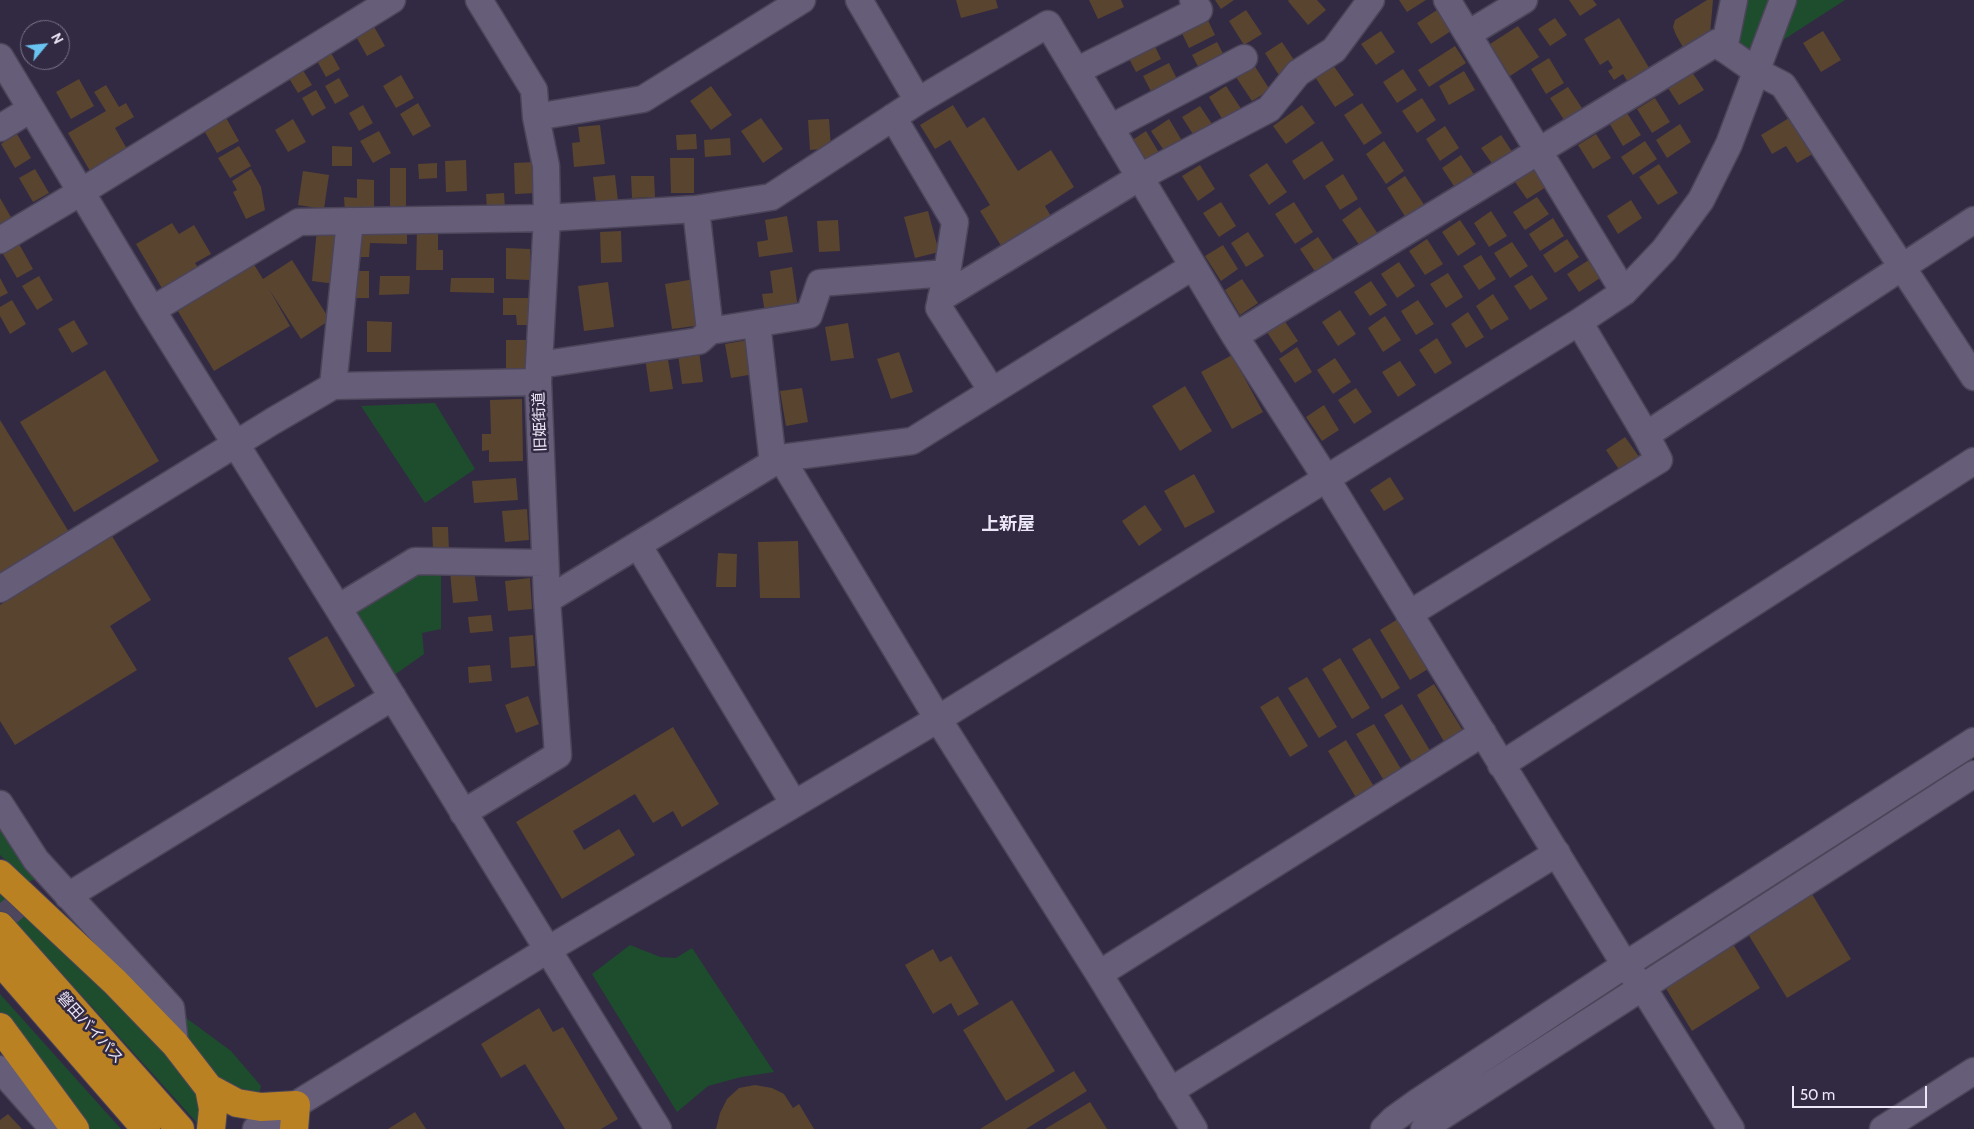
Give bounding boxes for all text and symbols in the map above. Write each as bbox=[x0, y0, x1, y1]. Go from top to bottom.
north arrow bbox=[20, 20, 70, 70]
text: N bbox=[47, 30, 68, 47]
street label: 旧姫街道 bbox=[530, 392, 550, 452]
district label: 上新屋 bbox=[981, 514, 1035, 536]
street label: 磐田バイパス bbox=[53, 989, 127, 1067]
scale bar bbox=[1794, 1076, 1929, 1108]
text: 50 m bbox=[1800, 1086, 1835, 1104]

